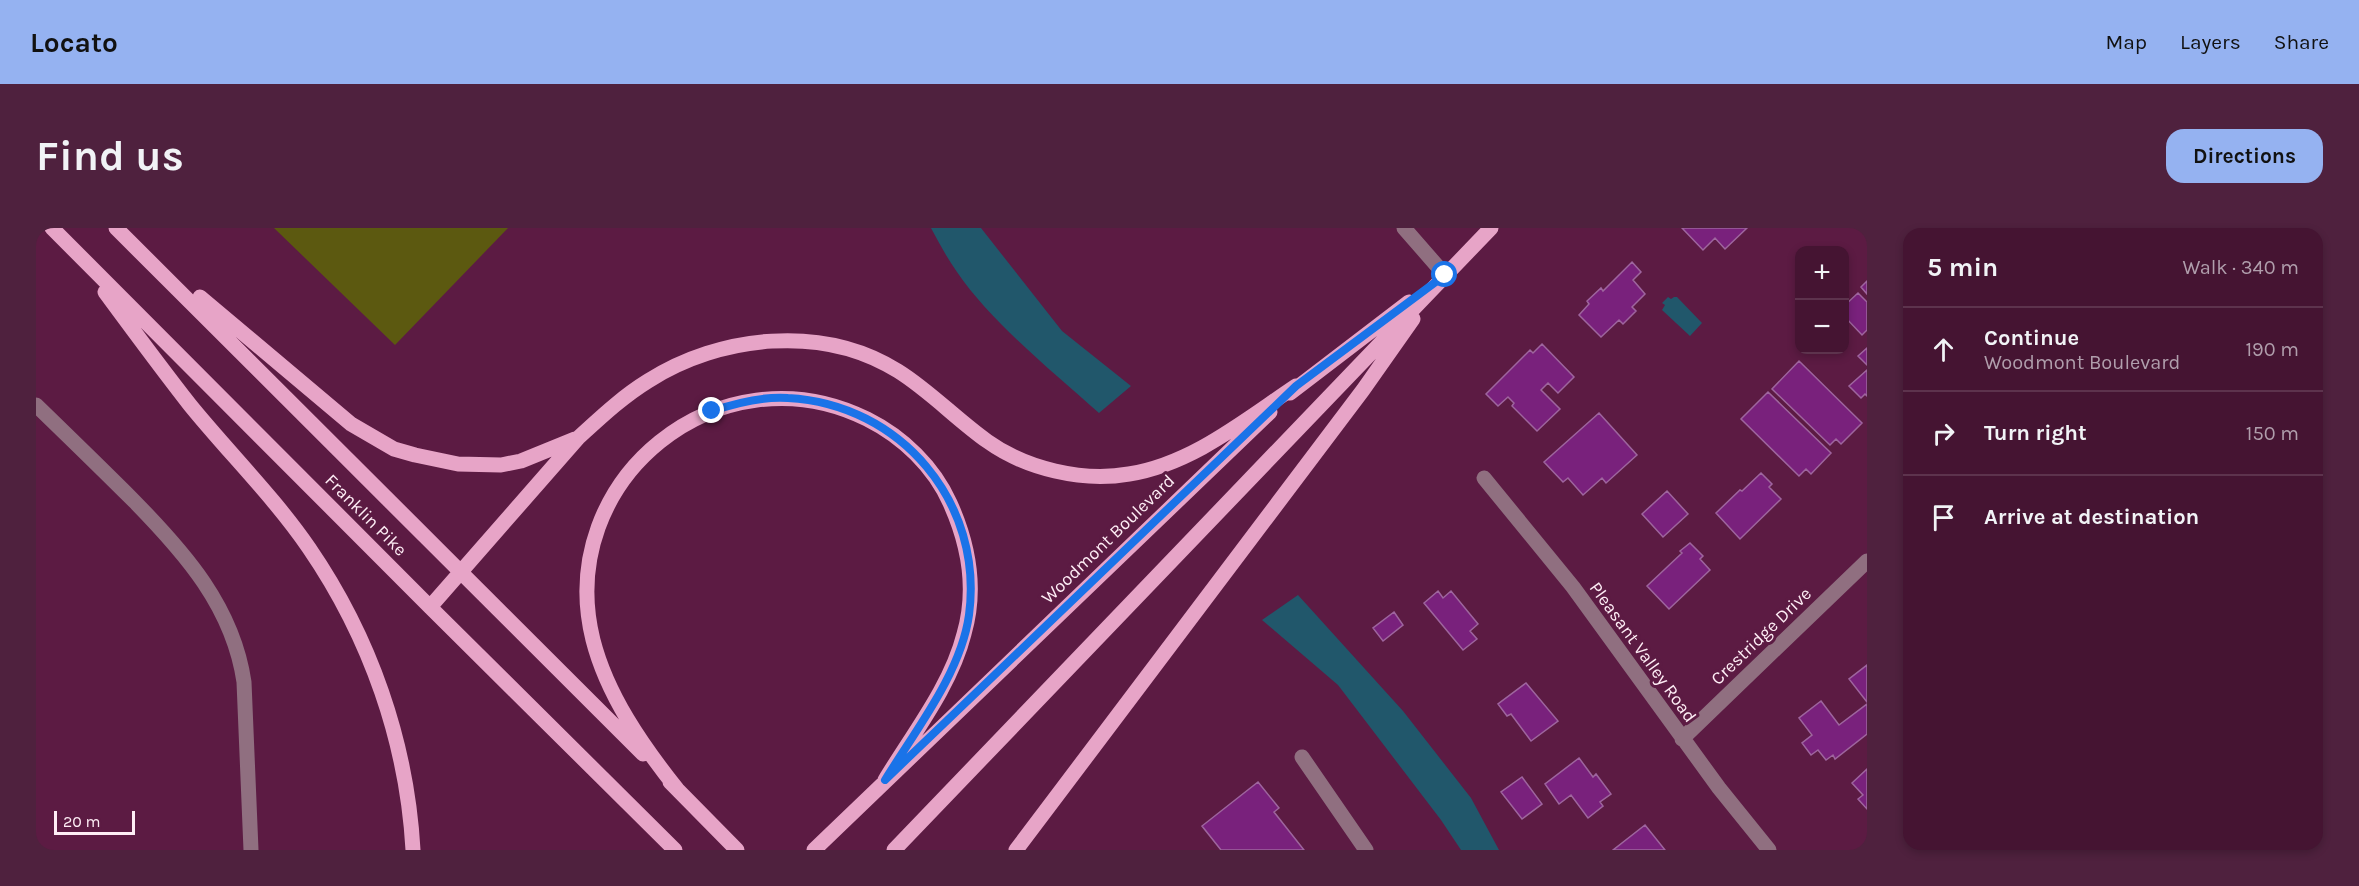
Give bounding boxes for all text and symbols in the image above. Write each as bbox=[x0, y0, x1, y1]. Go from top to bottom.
text: Locato bbox=[30, 26, 118, 59]
text: Map bbox=[2105, 30, 2147, 54]
text: Layers bbox=[2180, 30, 2241, 54]
text: Share bbox=[2274, 30, 2329, 54]
button: Directions bbox=[2166, 129, 2323, 183]
text: Find us bbox=[36, 131, 184, 181]
map controls bbox=[1795, 246, 1849, 354]
button: + bbox=[1795, 246, 1849, 300]
text: 5 min bbox=[1927, 252, 1998, 283]
text: Walk · 340 m bbox=[2183, 256, 2299, 279]
route start bbox=[1431, 261, 1457, 287]
button: − bbox=[1795, 300, 1849, 354]
text: Continue bbox=[1984, 325, 2079, 351]
icon: ahead bbox=[1927, 333, 1960, 366]
text: 190 m bbox=[2245, 338, 2299, 361]
text: Woodmont Boulevard bbox=[1984, 351, 2180, 374]
route end bbox=[698, 397, 724, 423]
icon: right bbox=[1927, 417, 1960, 450]
text: Turn right bbox=[1984, 420, 2087, 446]
text: 150 m bbox=[2246, 422, 2299, 445]
street label: Franklin Pike bbox=[320, 469, 412, 561]
street label: Woodmont Boulevard bbox=[1037, 470, 1179, 608]
icon: arrive bbox=[1927, 501, 1960, 534]
text: Arrive at destination bbox=[1984, 504, 2199, 530]
street label: Pleasant Valley Road bbox=[1585, 577, 1701, 727]
street label: Crestridge Drive bbox=[1706, 582, 1816, 690]
scale bar bbox=[54, 808, 135, 836]
text: 20 m bbox=[63, 812, 101, 831]

